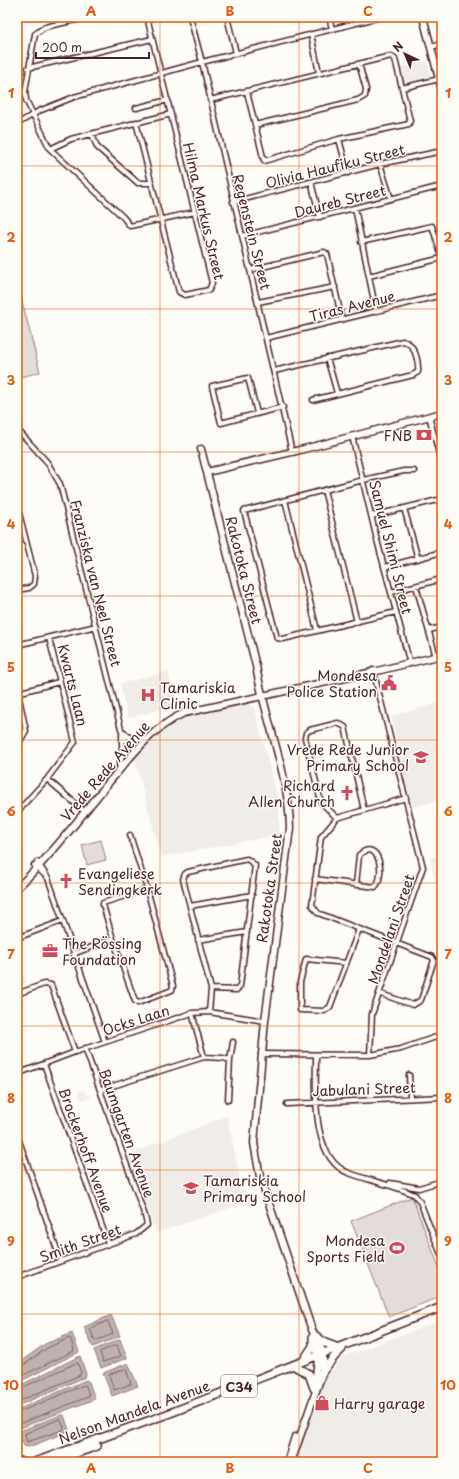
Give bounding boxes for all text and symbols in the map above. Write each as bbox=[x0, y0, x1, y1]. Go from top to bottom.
text: A bbox=[86, 1, 96, 20]
text: B bbox=[226, 1, 235, 20]
text: C bbox=[363, 1, 373, 20]
scale bar bbox=[36, 34, 149, 60]
north arrow bbox=[385, 34, 425, 74]
text: N bbox=[389, 37, 407, 56]
text: 200 m bbox=[42, 38, 82, 56]
text: 1 bbox=[8, 83, 14, 102]
text: 1 bbox=[445, 83, 451, 102]
street label: Olivia Haufiku Street bbox=[263, 138, 407, 193]
street label: Hilma Markus Street bbox=[178, 140, 230, 282]
street label: Regenstein Street bbox=[227, 172, 277, 292]
street label: Daureb Street bbox=[292, 179, 388, 223]
text: 2 bbox=[6, 227, 16, 246]
text: 2 bbox=[443, 227, 453, 246]
street label: Tiras Avenue bbox=[307, 285, 397, 327]
text: 3 bbox=[7, 370, 16, 389]
text: 3 bbox=[444, 370, 453, 389]
place label: FNB bbox=[384, 425, 412, 446]
bank icon: FNB bbox=[415, 426, 433, 444]
street label: Samuel Shimi Street bbox=[364, 478, 418, 617]
street label: Franziska van Neel Street bbox=[65, 497, 127, 669]
text: 4 bbox=[7, 514, 16, 533]
street label: Rakotoka Street bbox=[220, 514, 268, 626]
text: 4 bbox=[444, 514, 453, 533]
street label: Kwarts Laan bbox=[53, 642, 93, 728]
text: 5 bbox=[7, 657, 15, 676]
text: 5 bbox=[444, 657, 452, 676]
place label: Mondesa Police Station bbox=[286, 665, 377, 702]
public building icon: Mondesa Police Station bbox=[380, 674, 398, 692]
place label: Tamariskia Clinic bbox=[160, 677, 236, 714]
hospital icon: Tamariskia Clinic bbox=[139, 686, 157, 704]
street label: Vrede Rede Avenue bbox=[55, 716, 155, 826]
place label: Vrede Rede Junior Primary School bbox=[287, 739, 410, 776]
school or university icon: Vrede Rede Junior Primary School bbox=[412, 748, 430, 766]
place label: Richard Allen Church bbox=[248, 775, 335, 812]
church icon: Richard Allen Church bbox=[338, 784, 356, 802]
text: 6 bbox=[6, 801, 16, 820]
text: 6 bbox=[443, 801, 453, 820]
street label: Rakotoka Street bbox=[251, 831, 287, 944]
place label: Evangeliese Sendingkerk bbox=[78, 863, 163, 900]
street label: Mondelani Street bbox=[362, 871, 420, 987]
church icon: Evangeliese Sendingkerk bbox=[57, 872, 75, 890]
place label: The Rössing Foundation bbox=[62, 933, 142, 970]
office icon: The Rössing Foundation bbox=[41, 942, 59, 960]
text: 7 bbox=[7, 944, 15, 963]
text: 7 bbox=[444, 944, 452, 963]
street label: Ocks Laan bbox=[100, 999, 172, 1041]
street label: Baumgarten Avenue bbox=[94, 1066, 160, 1201]
street label: Jabulani Street bbox=[312, 1077, 416, 1101]
street label: Brockerhoff Avenue bbox=[54, 1085, 118, 1216]
text: 8 bbox=[7, 1088, 15, 1107]
text: 8 bbox=[444, 1088, 452, 1107]
place label: Tamariskia Primary School bbox=[203, 1170, 306, 1207]
school or university icon: Tamariskia Primary School bbox=[182, 1179, 200, 1197]
street label: Smith Street bbox=[36, 1218, 124, 1267]
place label: Mondesa Sports Field bbox=[306, 1230, 385, 1267]
text: 9 bbox=[7, 1231, 15, 1250]
text: 9 bbox=[444, 1231, 452, 1250]
sports icon: Mondesa Sports Field bbox=[388, 1239, 406, 1257]
text: 10 bbox=[3, 1375, 19, 1394]
street label: Nelson Mandela Avenue bbox=[55, 1375, 213, 1449]
road number: C34 bbox=[221, 1375, 257, 1397]
text: 10 bbox=[440, 1375, 456, 1394]
place label: Harry garage bbox=[334, 1393, 425, 1414]
shop icon: Harry garage bbox=[313, 1394, 331, 1412]
text: A bbox=[86, 1458, 96, 1477]
text: B bbox=[226, 1458, 235, 1477]
text: C bbox=[363, 1458, 373, 1477]

